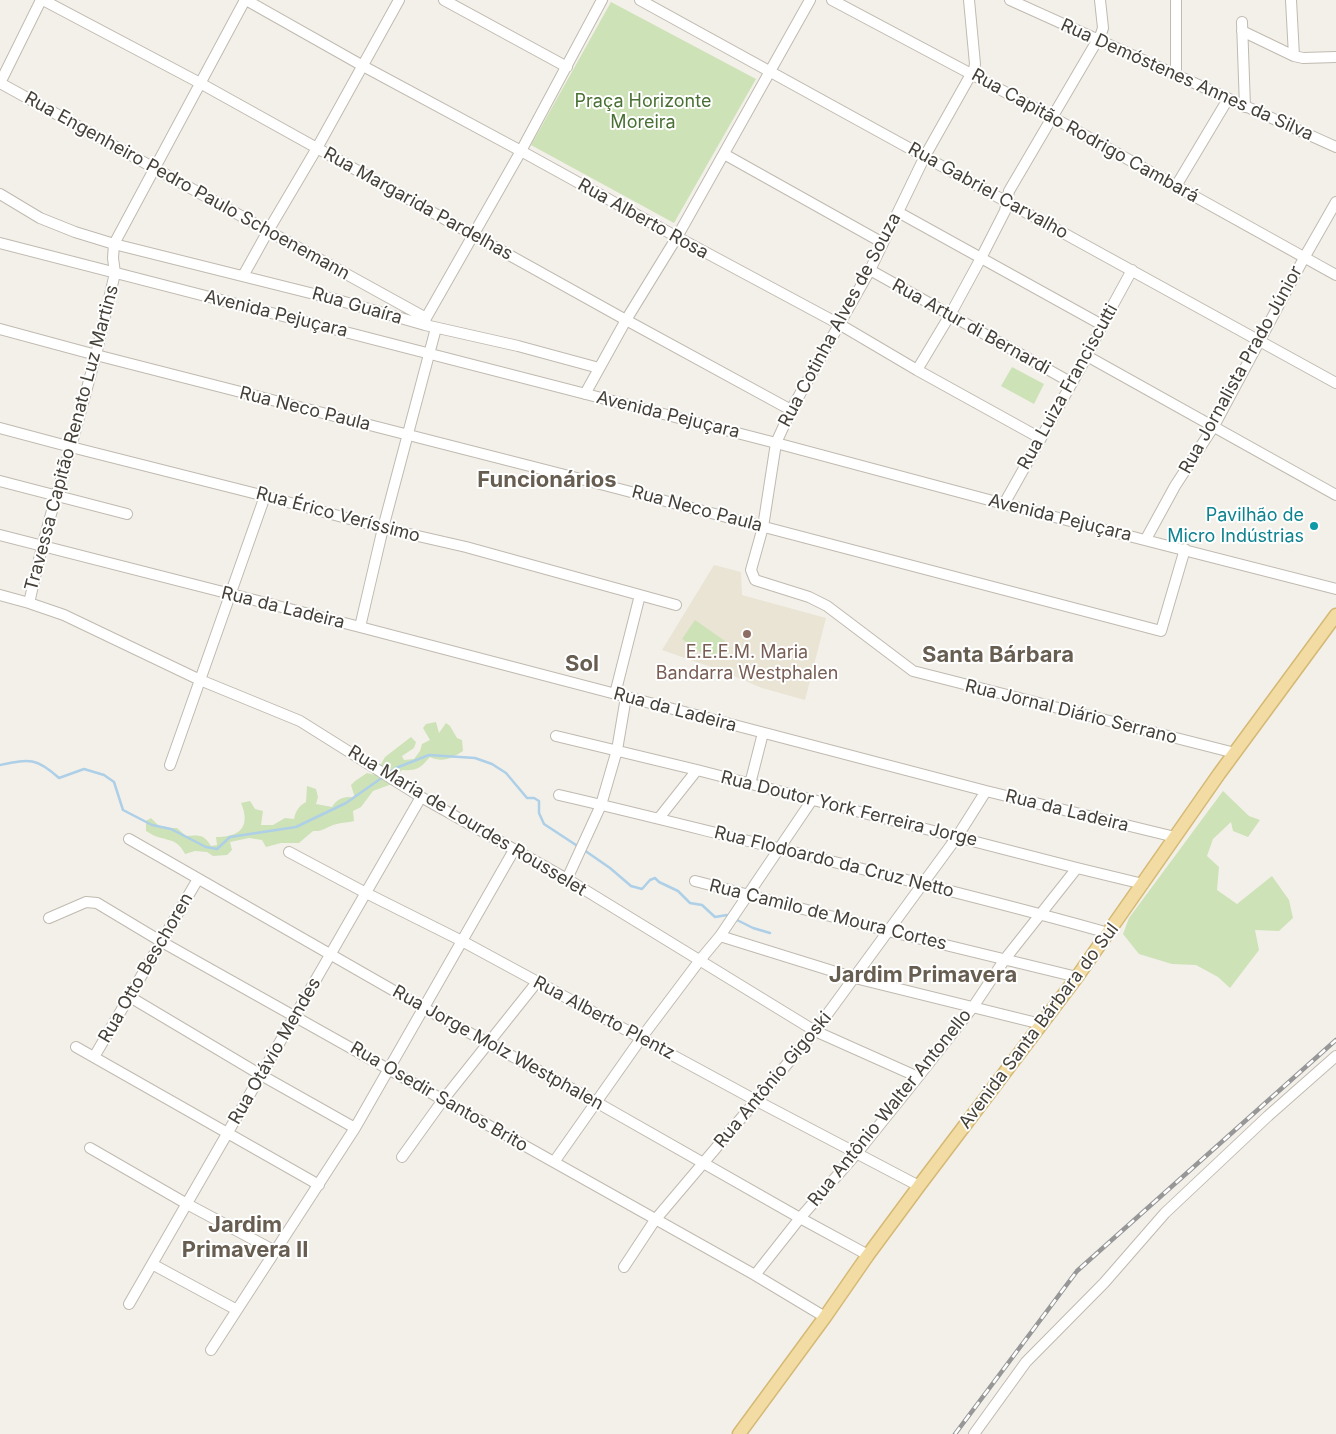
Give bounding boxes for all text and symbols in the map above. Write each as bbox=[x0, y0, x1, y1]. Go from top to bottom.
street label: Rua Demóstenes Annes da Silva bbox=[1057, 14, 1317, 146]
street label: Rua Capitão Rodrigo Cambará bbox=[968, 64, 1202, 208]
street label: Rua Engenheiro Pedro Paulo Schoenemann bbox=[21, 87, 353, 285]
park label: Praça Horizonte Moreira bbox=[575, 91, 711, 134]
street label: Rua Gabriel Carvalho bbox=[904, 138, 1072, 244]
street label: Rua Margarida Pardelhas bbox=[320, 143, 516, 265]
street label: Rua Alberto Rosa bbox=[574, 174, 712, 264]
street label: Rua Cotinha Alves de Souza bbox=[774, 209, 906, 431]
street label: Rua Jornalista Prado Júnior bbox=[1175, 262, 1307, 478]
street label: Rua Artur di Bernardi bbox=[888, 274, 1054, 380]
street label: Travessa Capitão Renato Luz Martins bbox=[21, 283, 123, 593]
street label: Rua Guaíra bbox=[309, 283, 405, 329]
street label: Avenida Pejuçara bbox=[202, 286, 350, 342]
street label: Rua Luiza Franciscutti bbox=[1013, 300, 1123, 474]
street label: Rua Neco Paula bbox=[237, 382, 373, 436]
street label: Avenida Pejuçara bbox=[594, 387, 742, 443]
district label: Funcionários bbox=[477, 467, 617, 493]
street label: Rua Neco Paula bbox=[629, 481, 765, 537]
street label: Rua Érico Veríssimo bbox=[254, 483, 422, 547]
street label: Avenida Pejuçara bbox=[986, 490, 1134, 546]
place label: Pavilhão de Micro Indústrias bbox=[1167, 505, 1304, 548]
marker: Pavilhão de Micro Indústrias bbox=[1308, 520, 1320, 532]
street label: Rua da Ladeira bbox=[219, 582, 347, 634]
marker: E.E.E.M. Maria Bandarra Westphalen bbox=[741, 628, 753, 640]
place label: E.E.E.M. Maria Bandarra Westphalen bbox=[656, 642, 838, 684]
district label: Santa Bárbara bbox=[922, 642, 1074, 668]
district label: Sol bbox=[565, 651, 599, 677]
street label: Rua Jornal Diário Serrano bbox=[963, 675, 1179, 749]
street label: Rua da Ladeira bbox=[611, 683, 739, 737]
street label: Rua Maria de Lourdes Rousselet bbox=[344, 741, 590, 901]
street label: Rua Doutor York Ferreira Jorge bbox=[718, 767, 980, 851]
street label: Rua da Ladeira bbox=[1003, 785, 1131, 837]
street label: Rua Flodoardo da Cruz Netto bbox=[712, 822, 956, 902]
street label: Rua Camilo de Moura Cortes bbox=[707, 875, 949, 955]
street label: Rua Otto Beschoren bbox=[94, 889, 198, 1047]
street label: Avenida Santa Bárbara do Sul bbox=[955, 919, 1123, 1133]
district label: Jardim Primavera bbox=[829, 962, 1017, 988]
street label: Rua Alberto Plentz bbox=[530, 972, 678, 1064]
street label: Rua Otávio Mendes bbox=[224, 974, 326, 1128]
street label: Rua Jorge Molz Westphalen bbox=[389, 981, 607, 1115]
street label: Rua Antônio Walter Antonello bbox=[804, 1005, 976, 1211]
street label: Rua Antônio Gigoski bbox=[710, 1007, 836, 1153]
street label: Rua Osedir Santos Brito bbox=[346, 1037, 532, 1157]
district label: Jardim Primavera II bbox=[182, 1212, 308, 1264]

